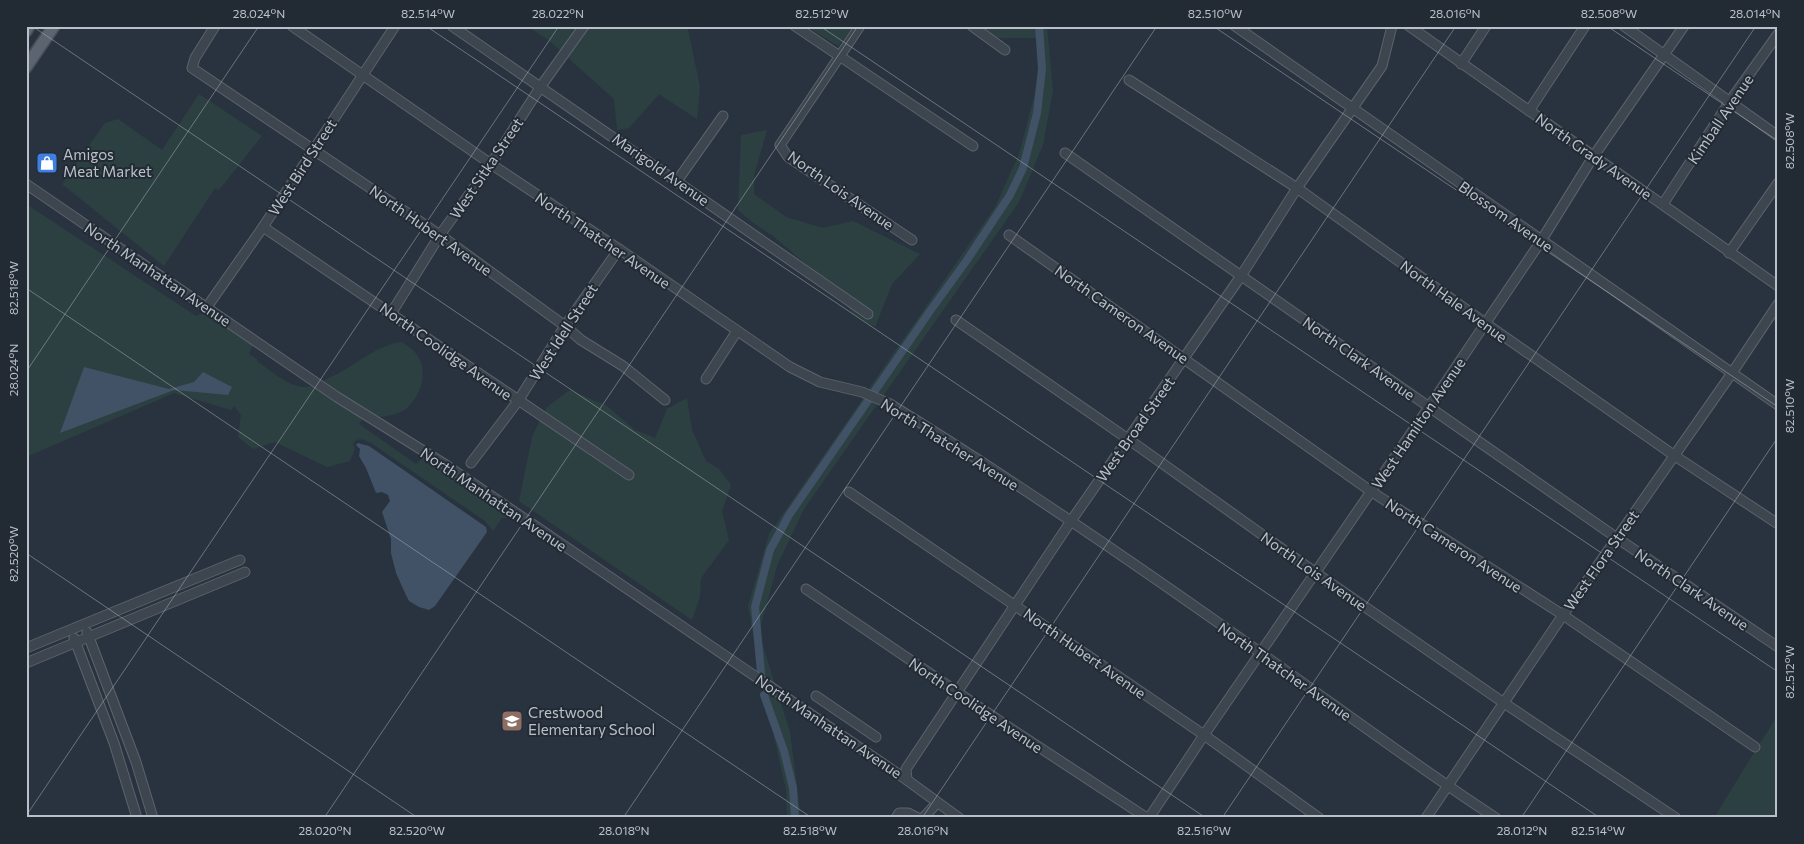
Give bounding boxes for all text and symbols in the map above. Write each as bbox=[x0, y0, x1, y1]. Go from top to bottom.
text: 28.024°N bbox=[233, 6, 285, 20]
text: 82.514°W bbox=[401, 6, 455, 20]
text: 28.022°N bbox=[532, 6, 584, 20]
text: 82.512°W bbox=[795, 6, 849, 20]
text: 82.510°W bbox=[1188, 6, 1242, 20]
text: 28.016°N bbox=[1429, 6, 1481, 20]
text: 82.508°W bbox=[1581, 6, 1637, 20]
text: 28.014°N bbox=[1729, 6, 1781, 20]
street label: Kimball Avenue bbox=[1683, 71, 1757, 167]
street label: North Grady Avenue bbox=[1532, 109, 1656, 203]
text: 82.508°W bbox=[1782, 113, 1796, 169]
street label: West Sitka Street bbox=[446, 114, 526, 222]
street label: West Bird Street bbox=[264, 115, 340, 219]
street label: Marigold Avenue bbox=[609, 129, 713, 209]
place label: Amigos Meat Market bbox=[63, 145, 152, 180]
street label: North Lois Avenue bbox=[785, 147, 897, 233]
shop icon: Amigos Meat Market bbox=[35, 151, 59, 175]
street label: Blossom Avenue bbox=[1455, 177, 1557, 255]
street label: North Hubert Avenue bbox=[366, 181, 496, 279]
street label: North Thatcher Avenue bbox=[532, 188, 674, 292]
street label: North Manhattan Avenue bbox=[81, 218, 235, 330]
street label: North Hale Avenue bbox=[1397, 256, 1511, 346]
text: 82.518°W bbox=[6, 261, 20, 315]
street label: North Cameron Avenue bbox=[1052, 261, 1192, 367]
street label: West Idell Street bbox=[525, 280, 601, 384]
street label: North Coolidge Avenue bbox=[376, 299, 516, 403]
street label: North Clark Avenue bbox=[1299, 313, 1419, 404]
text: 28.024°N bbox=[6, 344, 20, 396]
street label: West Hamilton Avenue bbox=[1367, 354, 1469, 492]
street label: West Broad Street bbox=[1092, 373, 1178, 485]
text: 82.510°W bbox=[1782, 379, 1796, 433]
street label: North Thatcher Avenue bbox=[878, 394, 1022, 494]
street label: North Manhattan Avenue bbox=[417, 443, 571, 555]
street label: North Cameron Avenue bbox=[1382, 494, 1526, 596]
street label: West Flora Street bbox=[1560, 506, 1642, 614]
text: 82.520°W bbox=[6, 526, 20, 582]
street label: North Lois Avenue bbox=[1258, 528, 1370, 614]
street label: North Clark Avenue bbox=[1632, 544, 1752, 634]
street label: North Hubert Avenue bbox=[1020, 604, 1150, 702]
street label: North Thatcher Avenue bbox=[1215, 618, 1355, 724]
text: 82.512°W bbox=[1782, 645, 1796, 699]
street label: North Coolidge Avenue bbox=[906, 654, 1046, 756]
street label: North Manhattan Avenue bbox=[752, 670, 906, 782]
place label: Crestwood Elementary School bbox=[528, 703, 655, 738]
school or university icon: Crestwood Elementary School bbox=[500, 709, 524, 733]
text: 28.020°N bbox=[298, 823, 352, 837]
text: 82.520°W bbox=[389, 823, 445, 837]
text: 28.018°N bbox=[598, 823, 650, 837]
text: 82.518°W bbox=[783, 823, 837, 837]
text: 28.016°N bbox=[897, 823, 949, 837]
text: 82.516°W bbox=[1177, 823, 1231, 837]
text: 28.012°N bbox=[1497, 823, 1547, 837]
text: 82.514°W bbox=[1571, 823, 1625, 837]

